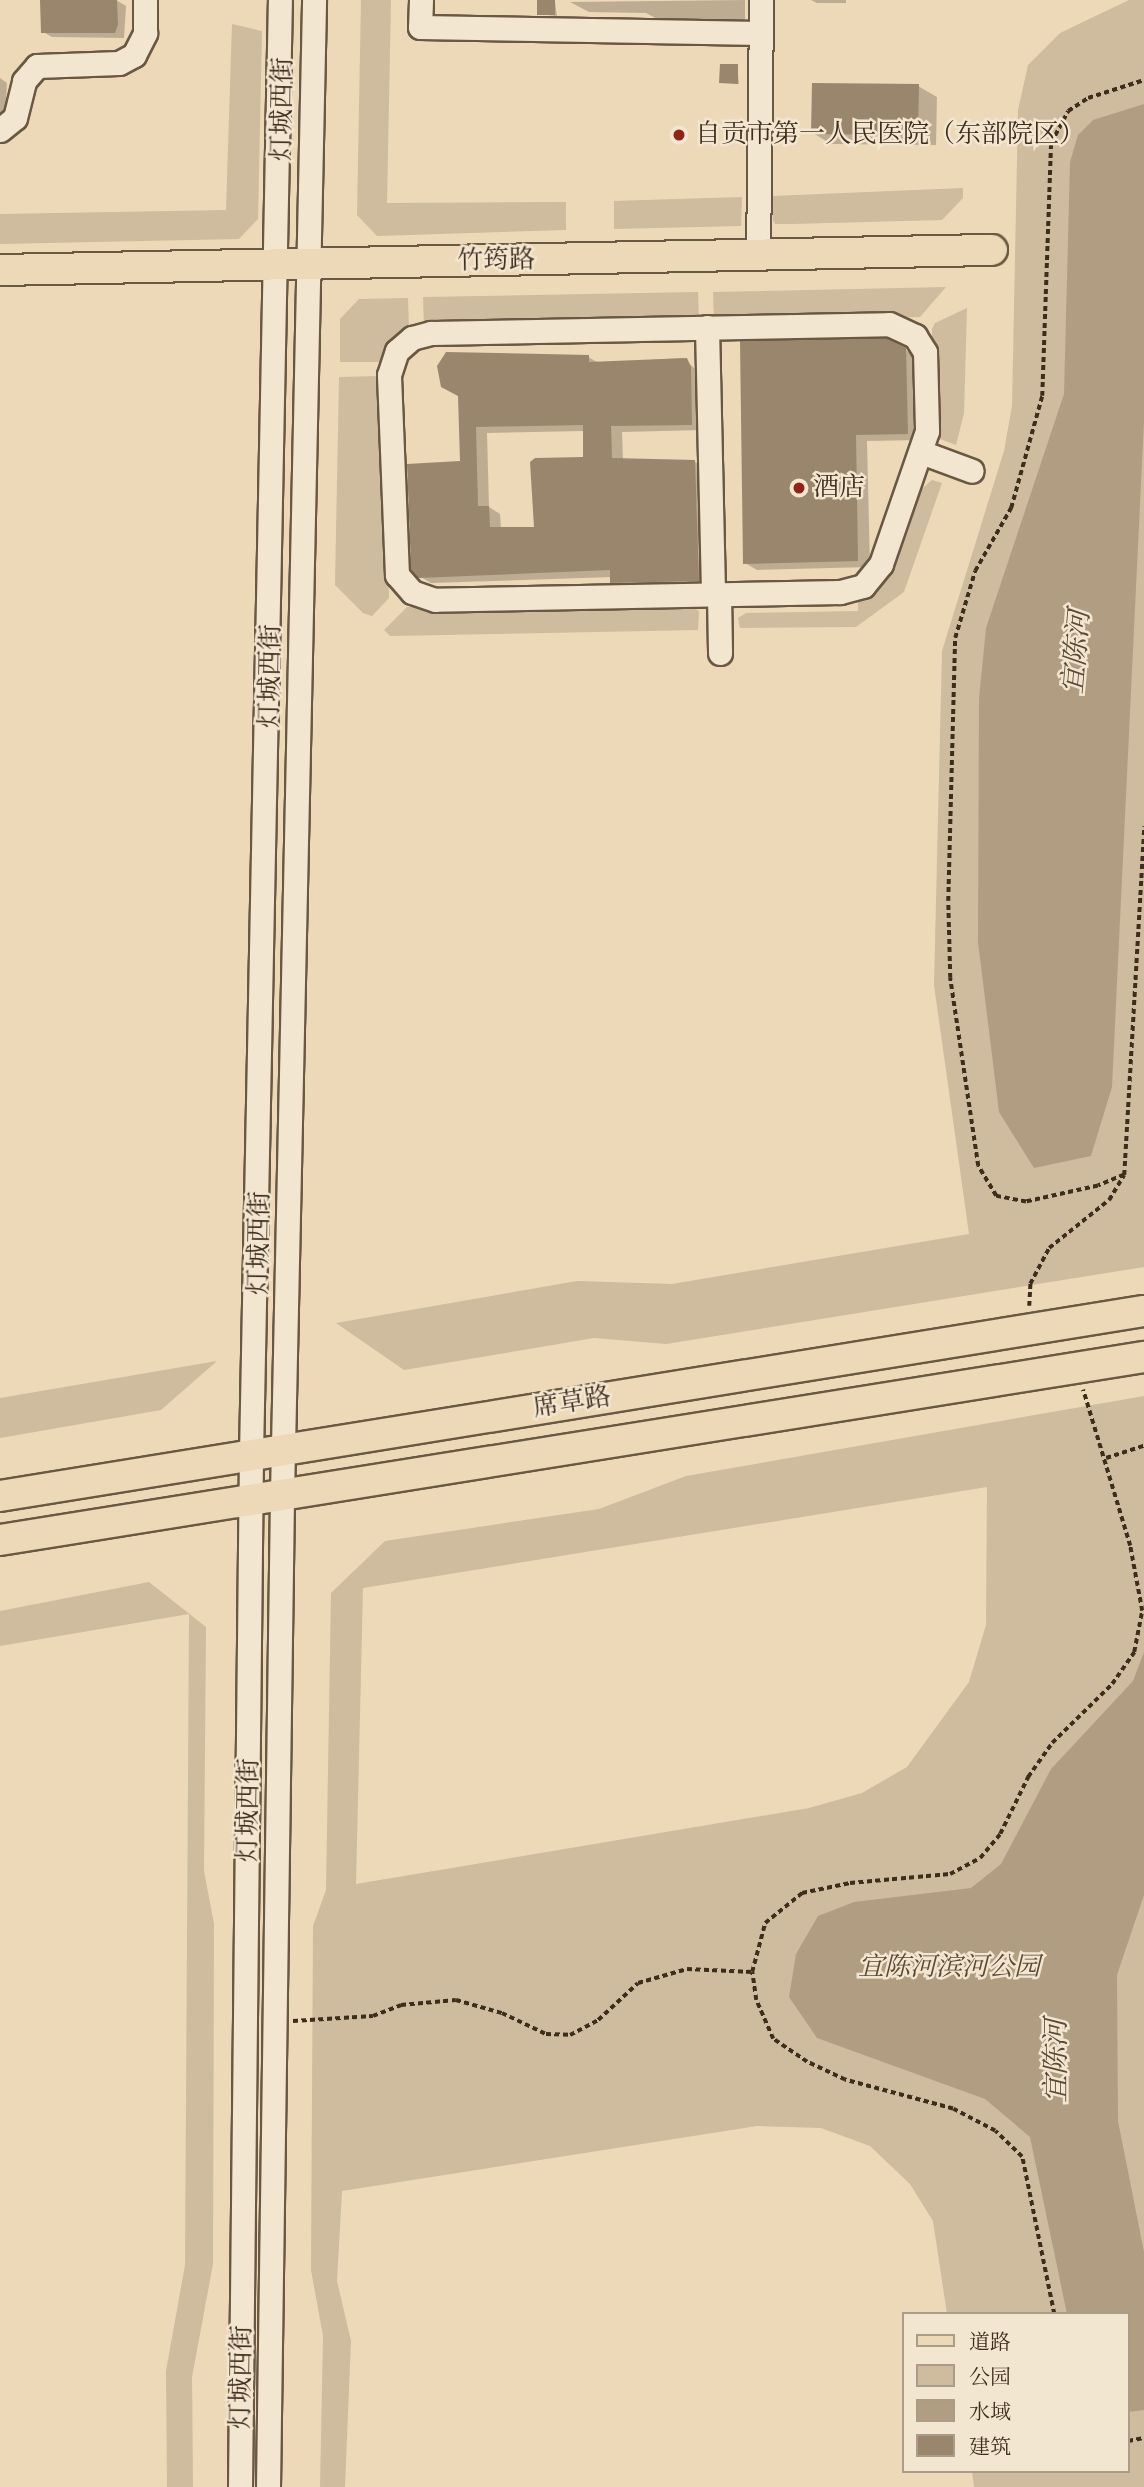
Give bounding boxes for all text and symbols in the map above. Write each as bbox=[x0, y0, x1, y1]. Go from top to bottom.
street label: 灯城西街 bbox=[266, 57, 300, 161]
place label: 自贡市第一人民医院（东部院区） bbox=[695, 119, 1085, 151]
marker: 自贡市第一人民医院（东部院区） bbox=[669, 125, 689, 145]
street label: 竹筠路 bbox=[457, 245, 535, 277]
place label: 酒店 bbox=[813, 472, 865, 504]
marker: 酒店 bbox=[791, 480, 807, 496]
water label: 宜陈河 bbox=[1057, 609, 1097, 695]
street label: 灯城西街 bbox=[254, 624, 288, 728]
street label: 灯城西街 bbox=[243, 1191, 277, 1295]
street label: 席草路 bbox=[531, 1381, 613, 1425]
street label: 灯城西街 bbox=[232, 1758, 266, 1862]
park label: 宜陈河滨河公园 bbox=[858, 1952, 1040, 1984]
water label: 宜陈河 bbox=[1040, 2019, 1074, 2103]
legend bbox=[902, 2312, 1130, 2473]
street label: 灯城西街 bbox=[225, 2325, 259, 2429]
text: 道路 bbox=[969, 2329, 1011, 2356]
text: 公园 bbox=[969, 2364, 1011, 2391]
text: 水域 bbox=[969, 2399, 1011, 2426]
text: 建筑 bbox=[969, 2434, 1011, 2461]

